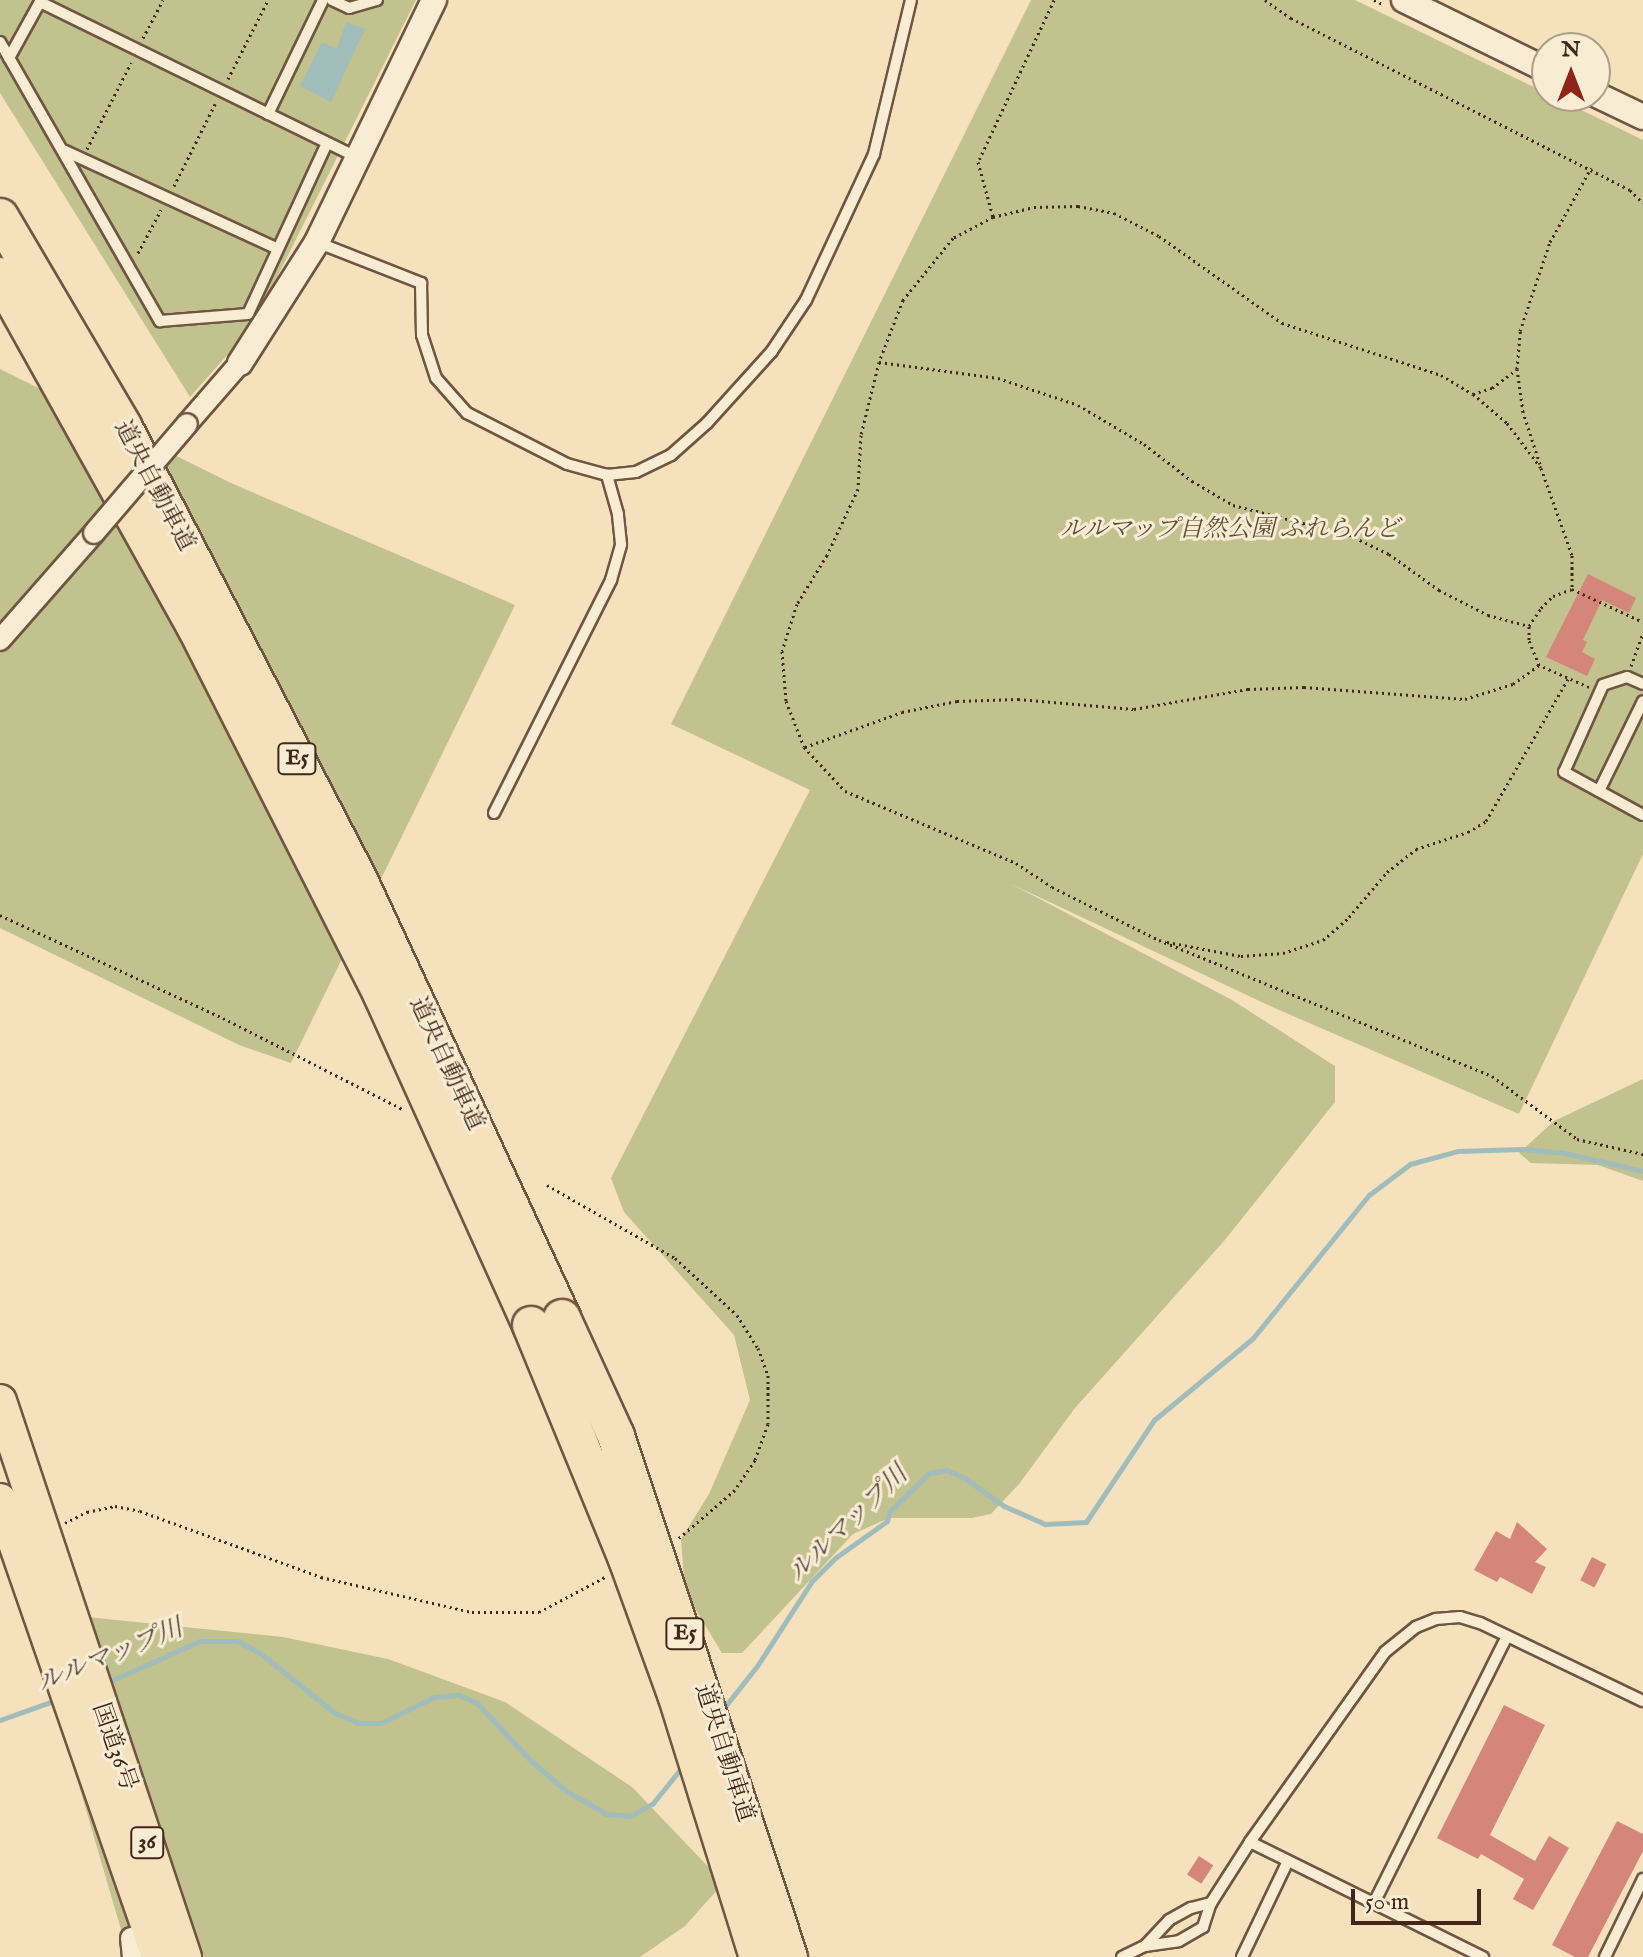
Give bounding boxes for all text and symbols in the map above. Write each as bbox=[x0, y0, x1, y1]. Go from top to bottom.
north arrow bbox=[1531, 32, 1611, 112]
text: N bbox=[1561, 36, 1581, 64]
street label: 道央自動車道 bbox=[107, 416, 201, 556]
park label: ルルマップ自然公園 ふれらんど bbox=[1059, 516, 1401, 544]
road number: E5 bbox=[277, 741, 317, 777]
street label: 道央自動車道 bbox=[403, 993, 489, 1135]
water label: ルルマップ川 bbox=[781, 1459, 915, 1589]
water label: ルルマップ川 bbox=[32, 1612, 188, 1700]
road number: E5 bbox=[665, 1616, 705, 1652]
street label: 道央自動車道 bbox=[688, 1680, 760, 1826]
street label: 国道36号 bbox=[86, 1699, 142, 1795]
road number: 36 bbox=[129, 1825, 165, 1861]
scale bar bbox=[1355, 1873, 1485, 1923]
text: 50 m bbox=[1365, 1887, 1409, 1918]

